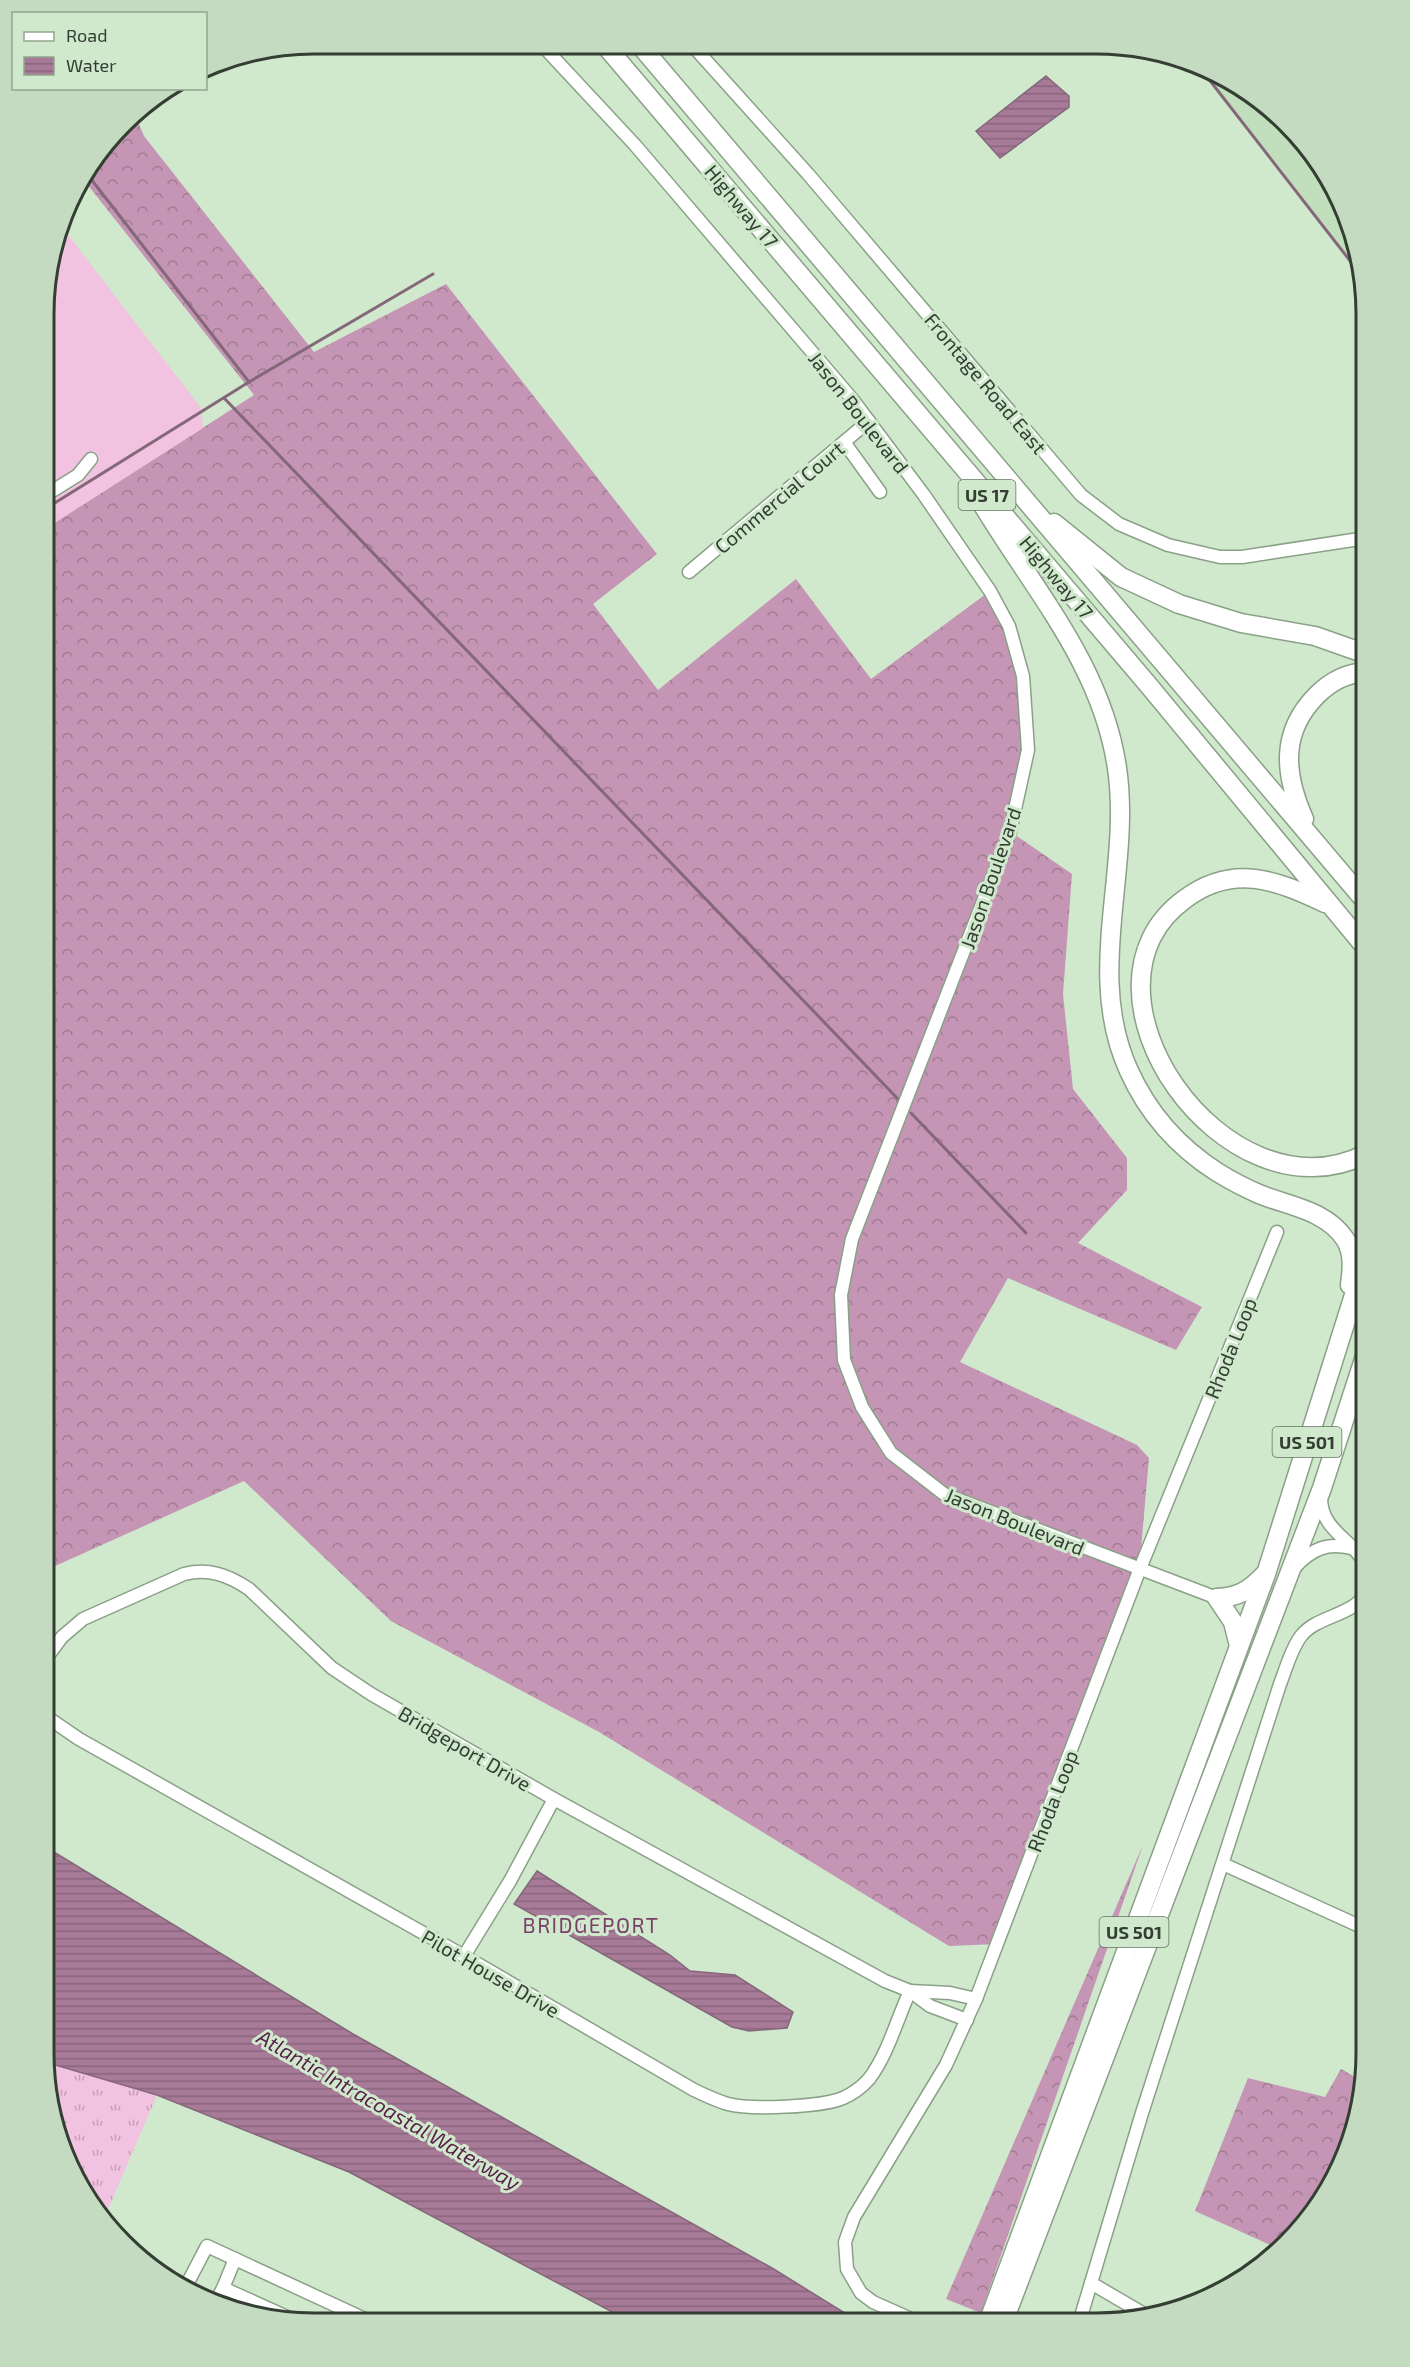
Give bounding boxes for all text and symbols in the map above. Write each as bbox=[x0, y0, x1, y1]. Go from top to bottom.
legend bbox=[12, 12, 207, 90]
text: Road bbox=[66, 24, 107, 46]
text: Water bbox=[66, 54, 116, 76]
street label: Highway 17 bbox=[700, 159, 784, 253]
street label: Frontage Road East bbox=[920, 308, 1052, 459]
street label: Jason Boulevard bbox=[804, 346, 914, 478]
street label: Commercial Court bbox=[709, 436, 849, 558]
road number: US 17 bbox=[958, 480, 1016, 510]
street label: Highway 17 bbox=[1015, 530, 1099, 624]
street label: Jason Boulevard bbox=[955, 804, 1025, 952]
street label: Rhoda Loop bbox=[1199, 1294, 1261, 1402]
road number: US 501 bbox=[1272, 1427, 1342, 1457]
street label: Jason Boulevard bbox=[942, 1482, 1088, 1560]
street label: Bridgeport Drive bbox=[394, 1700, 536, 1796]
street label: Rhoda Loop bbox=[1022, 1747, 1082, 1855]
district label: BRIDGEPORT bbox=[523, 1912, 659, 1937]
road number: US 501 bbox=[1100, 1917, 1168, 1947]
street label: Pilot House Drive bbox=[418, 1924, 564, 2022]
water label: Atlantic Intracoastal Waterway bbox=[252, 2023, 525, 2196]

